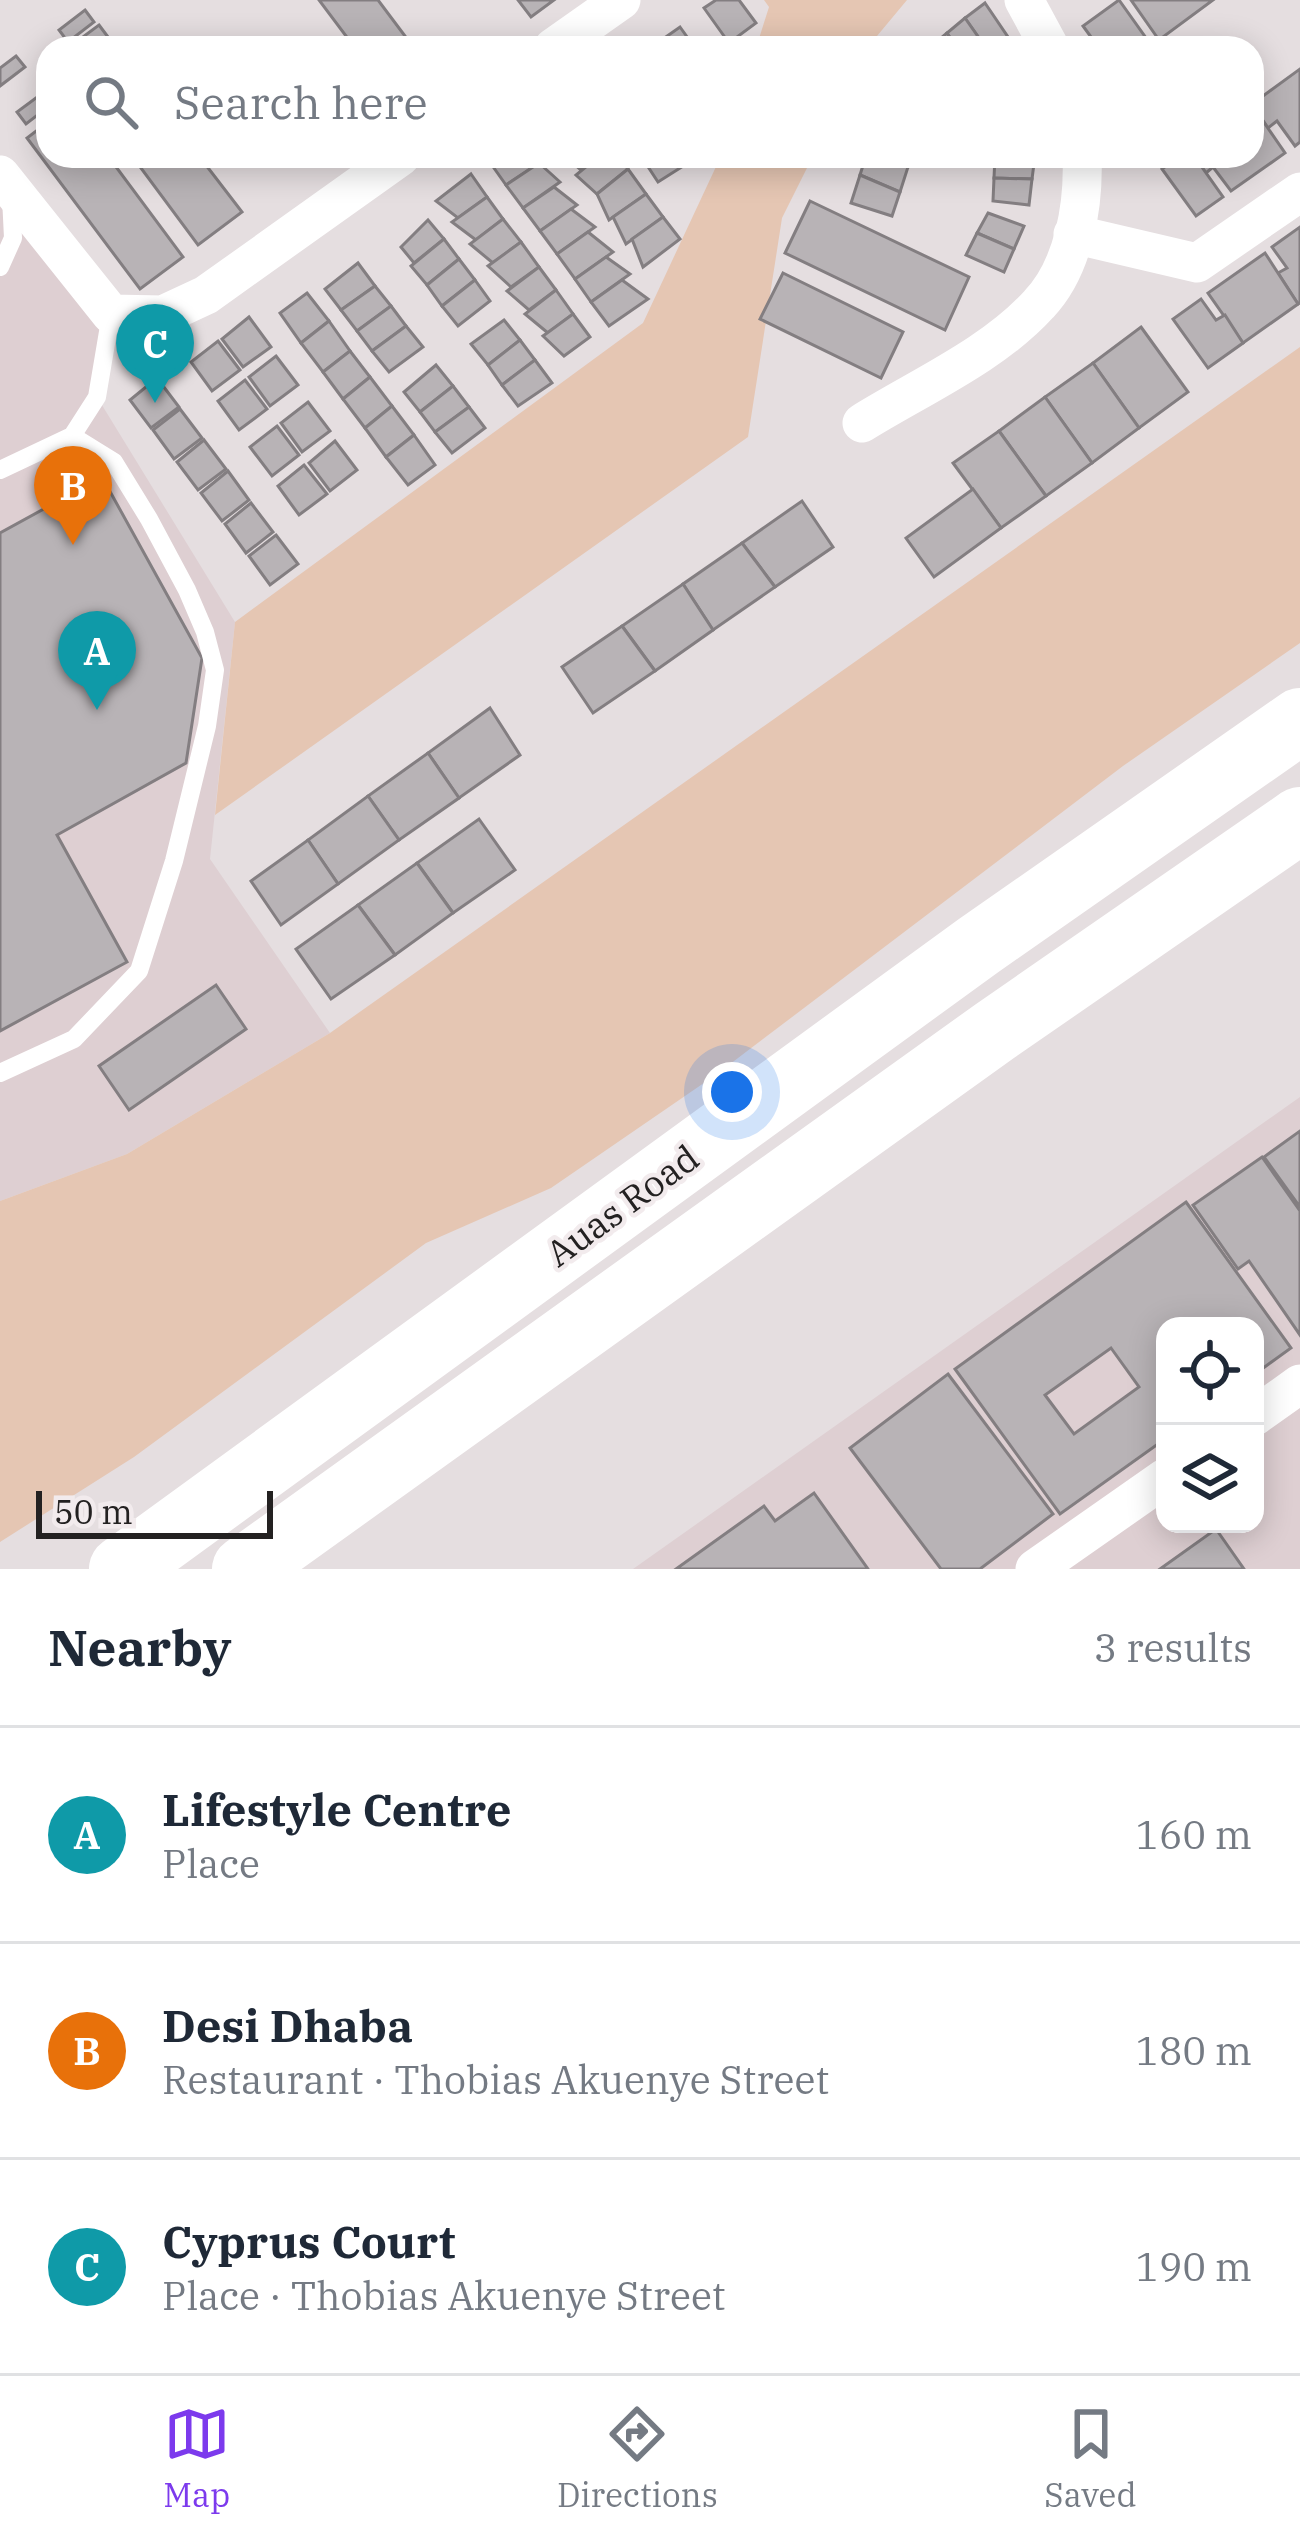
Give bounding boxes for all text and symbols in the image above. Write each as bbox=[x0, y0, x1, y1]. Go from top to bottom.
search box bbox=[36, 36, 1264, 168]
icon: search bbox=[78, 69, 144, 135]
text: Search here bbox=[174, 73, 428, 131]
pin: C bbox=[116, 304, 194, 403]
pin: B bbox=[34, 446, 112, 545]
pin: A bbox=[58, 611, 136, 710]
your location bbox=[702, 1062, 762, 1122]
street label: Auas Road bbox=[536, 1134, 708, 1276]
map controls bbox=[1156, 1317, 1264, 1533]
button: locate bbox=[1156, 1317, 1264, 1425]
button: layers bbox=[1156, 1425, 1264, 1533]
scale bar bbox=[36, 1485, 273, 1538]
text: 50 m bbox=[54, 1490, 133, 1533]
text: Nearby bbox=[48, 1614, 232, 1680]
text: 3 results bbox=[1094, 1622, 1252, 1673]
text: Lifestyle Centre bbox=[162, 1780, 512, 1838]
text: A bbox=[73, 1809, 101, 1860]
text: 160 m bbox=[1136, 1809, 1252, 1860]
text: Place bbox=[162, 1838, 260, 1889]
text: Desi Dhaba bbox=[162, 1996, 413, 2054]
text: B bbox=[73, 2025, 101, 2076]
text: 180 m bbox=[1136, 2025, 1252, 2076]
text: Restaurant · Thobias Akuenye Street bbox=[162, 2054, 829, 2105]
text: Cyprus Court bbox=[162, 2212, 456, 2270]
text: C bbox=[74, 2241, 100, 2292]
text: 190 m bbox=[1136, 2241, 1252, 2292]
text: Place · Thobias Akuenye Street bbox=[162, 2270, 726, 2321]
tab: Map bbox=[163, 2401, 230, 2516]
tab: Directions bbox=[557, 2401, 718, 2516]
tab: Saved bbox=[1044, 2401, 1137, 2516]

